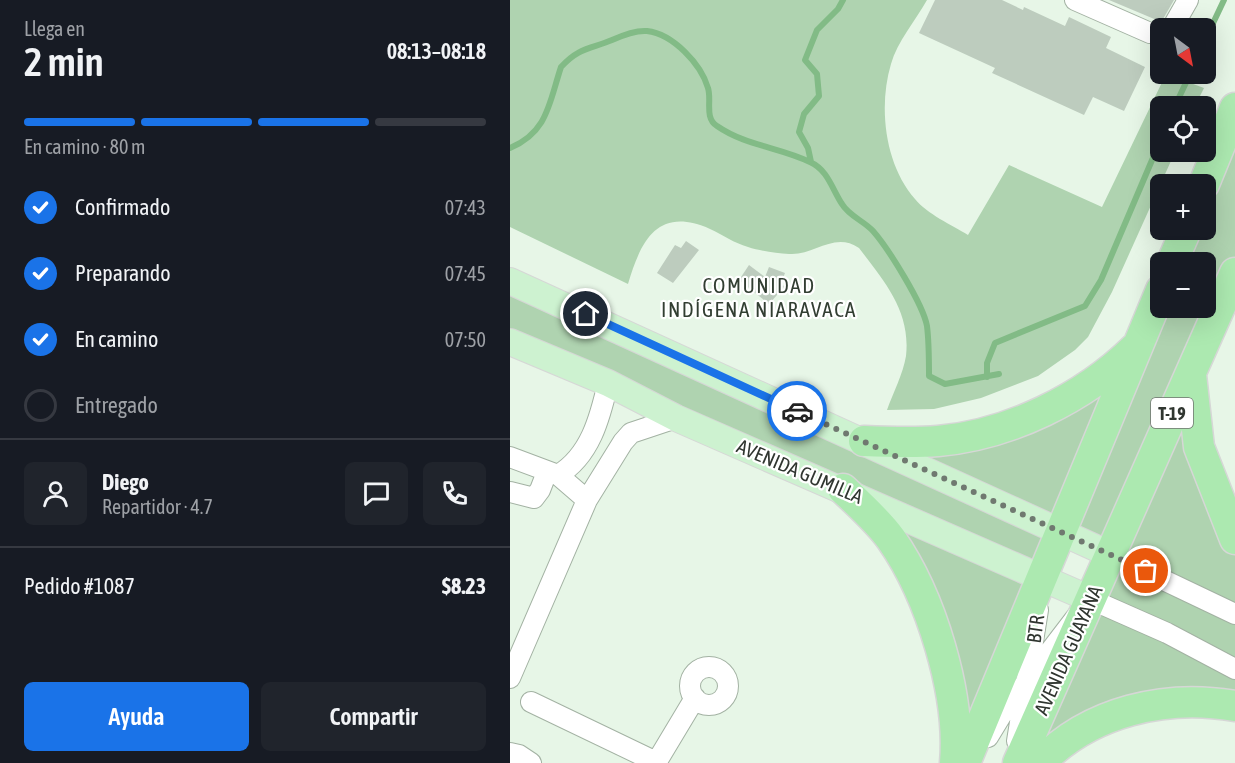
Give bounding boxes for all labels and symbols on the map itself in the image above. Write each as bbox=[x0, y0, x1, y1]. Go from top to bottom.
north arrow bbox=[1150, 18, 1216, 84]
district label: COMUNIDAD INDÍGENA NIARAVACA bbox=[661, 273, 857, 321]
pin bbox=[560, 288, 611, 339]
courier bbox=[767, 381, 827, 441]
road number: T-19 bbox=[1151, 398, 1193, 428]
street label: AVENIDA GUMILLA bbox=[734, 434, 867, 508]
pin bbox=[1120, 545, 1171, 596]
street label: AVENIDA GUAYANA bbox=[1029, 582, 1107, 718]
street label: BTR bbox=[1022, 613, 1048, 645]

